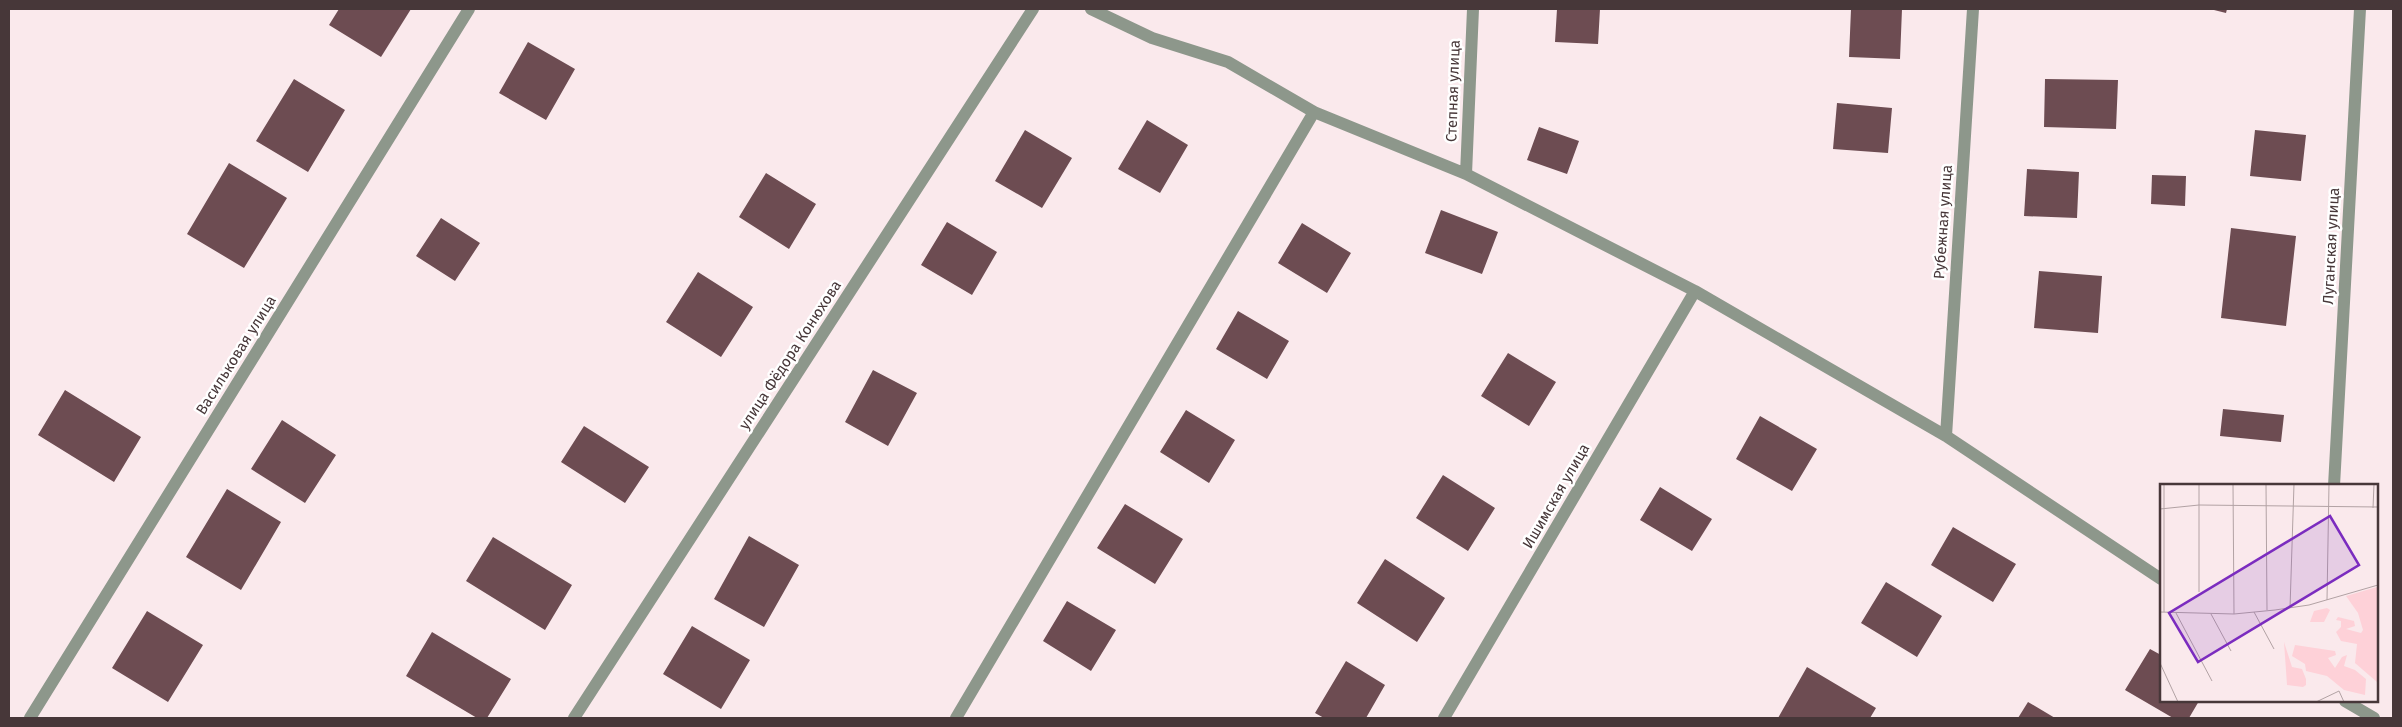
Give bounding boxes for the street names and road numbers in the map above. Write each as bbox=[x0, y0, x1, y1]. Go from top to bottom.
street label: Степная улица bbox=[1442, 40, 1464, 142]
street label: Рубежная улица bbox=[1930, 164, 1956, 280]
street label: Луганская улица bbox=[2319, 187, 2343, 305]
street label: улица Фёдора Конюхова bbox=[735, 277, 845, 433]
street label: Васильковая улица bbox=[192, 292, 280, 418]
street label: Ишимская улица bbox=[1519, 440, 1593, 552]

